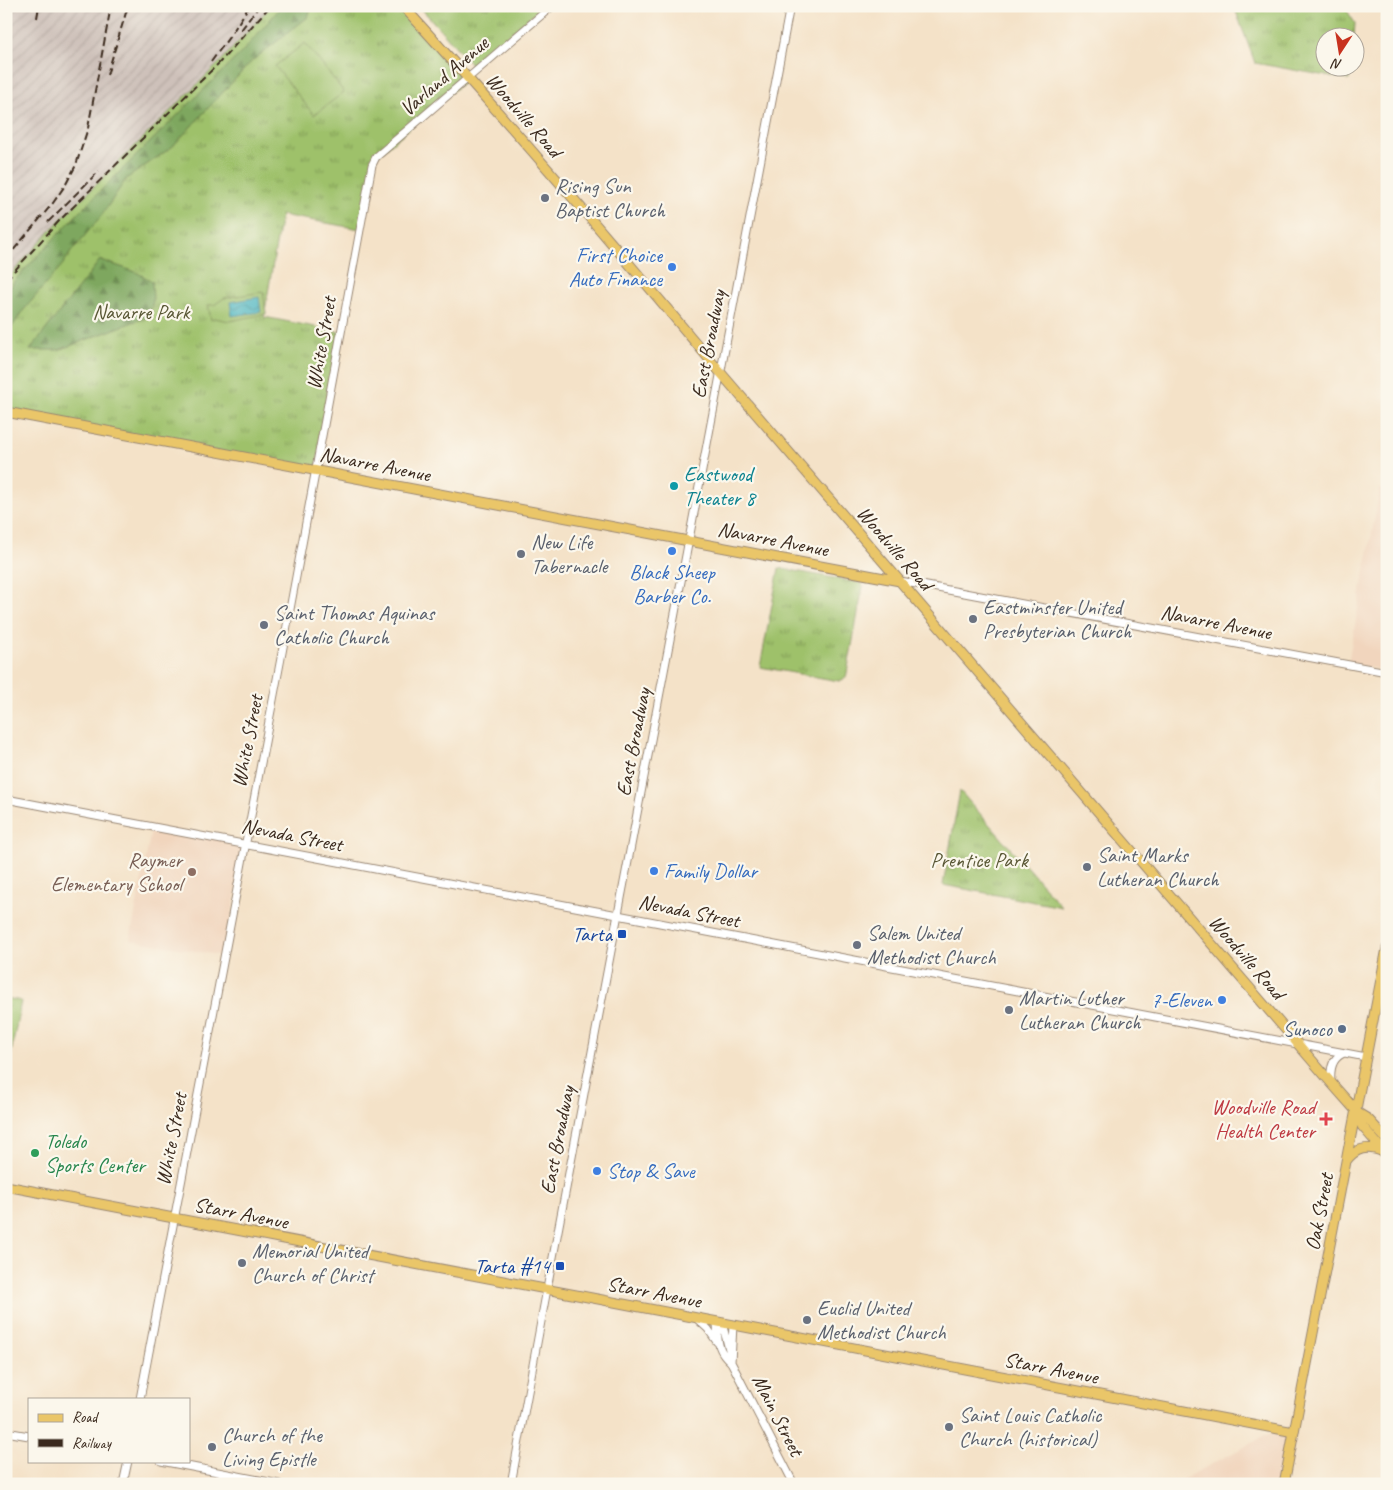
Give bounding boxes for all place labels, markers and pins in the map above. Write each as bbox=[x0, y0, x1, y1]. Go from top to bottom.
place label: Rising Sun Baptist Church bbox=[555, 173, 666, 223]
marker: Rising Sun Baptist Church bbox=[539, 192, 551, 204]
place label: First Choice Auto Finance bbox=[569, 242, 663, 292]
marker: First Choice Auto Finance bbox=[666, 261, 678, 273]
place label: Eastwood Theater 8 bbox=[684, 461, 757, 511]
marker: Eastwood Theater 8 bbox=[668, 480, 680, 492]
place label: New Life Tabernacle bbox=[531, 529, 609, 579]
marker: Black Sheep Barber Co. bbox=[666, 545, 678, 557]
marker: New Life Tabernacle bbox=[515, 548, 527, 560]
place label: Black Sheep Barber Co. bbox=[629, 559, 716, 609]
place label: Eastminster United Presbyterian Church bbox=[983, 594, 1133, 644]
place label: Saint Thomas Aquinas Catholic Church bbox=[274, 600, 436, 650]
marker: Eastminster United Presbyterian Church bbox=[967, 613, 979, 625]
marker: Saint Thomas Aquinas Catholic Church bbox=[258, 619, 270, 631]
place label: Saint Marks Lutheran Church bbox=[1097, 842, 1220, 892]
place label: Raymer Elementary School bbox=[51, 847, 185, 897]
place label: Family Dollar bbox=[664, 858, 758, 884]
marker: Saint Marks Lutheran Church bbox=[1081, 861, 1093, 873]
marker: Family Dollar bbox=[648, 865, 660, 877]
marker: Raymer Elementary School bbox=[186, 866, 198, 878]
place label: Salem United Methodist Church bbox=[867, 920, 996, 970]
place label: Tarta bbox=[572, 921, 614, 947]
marker: Tarta bbox=[616, 928, 628, 940]
marker: Salem United Methodist Church bbox=[851, 939, 863, 951]
place label: Martin Luther Lutheran Church bbox=[1019, 985, 1142, 1035]
place label: 7-Eleven bbox=[1151, 987, 1214, 1013]
marker: 7-Eleven bbox=[1216, 994, 1228, 1006]
marker: Martin Luther Lutheran Church bbox=[1003, 1004, 1015, 1016]
place label: Sunoco bbox=[1283, 1016, 1334, 1042]
marker: Sunoco bbox=[1336, 1023, 1348, 1035]
place label: Woodville Road Health Center bbox=[1212, 1094, 1319, 1144]
marker: Woodville Road Health Center bbox=[1319, 1112, 1333, 1126]
place label: Toledo Sports Center bbox=[45, 1128, 147, 1178]
marker: Toledo Sports Center bbox=[29, 1147, 41, 1159]
place label: Stop & Save bbox=[607, 1158, 696, 1184]
marker: Stop & Save bbox=[591, 1165, 603, 1177]
place label: Memorial United Church of Christ bbox=[252, 1238, 376, 1288]
place label: Tarta #14 bbox=[474, 1253, 553, 1279]
marker: Memorial United Church of Christ bbox=[236, 1257, 248, 1269]
marker: Tarta #14 bbox=[554, 1260, 566, 1272]
place label: Euclid United Methodist Church bbox=[817, 1295, 946, 1345]
marker: Euclid United Methodist Church bbox=[801, 1314, 813, 1326]
place label: Saint Louis Catholic Church (historical) bbox=[959, 1402, 1103, 1452]
marker: Saint Louis Catholic Church (historical) bbox=[943, 1421, 955, 1433]
place label: Church of the Living Epistle bbox=[222, 1422, 323, 1472]
marker: Church of the Living Epistle bbox=[206, 1441, 218, 1453]

